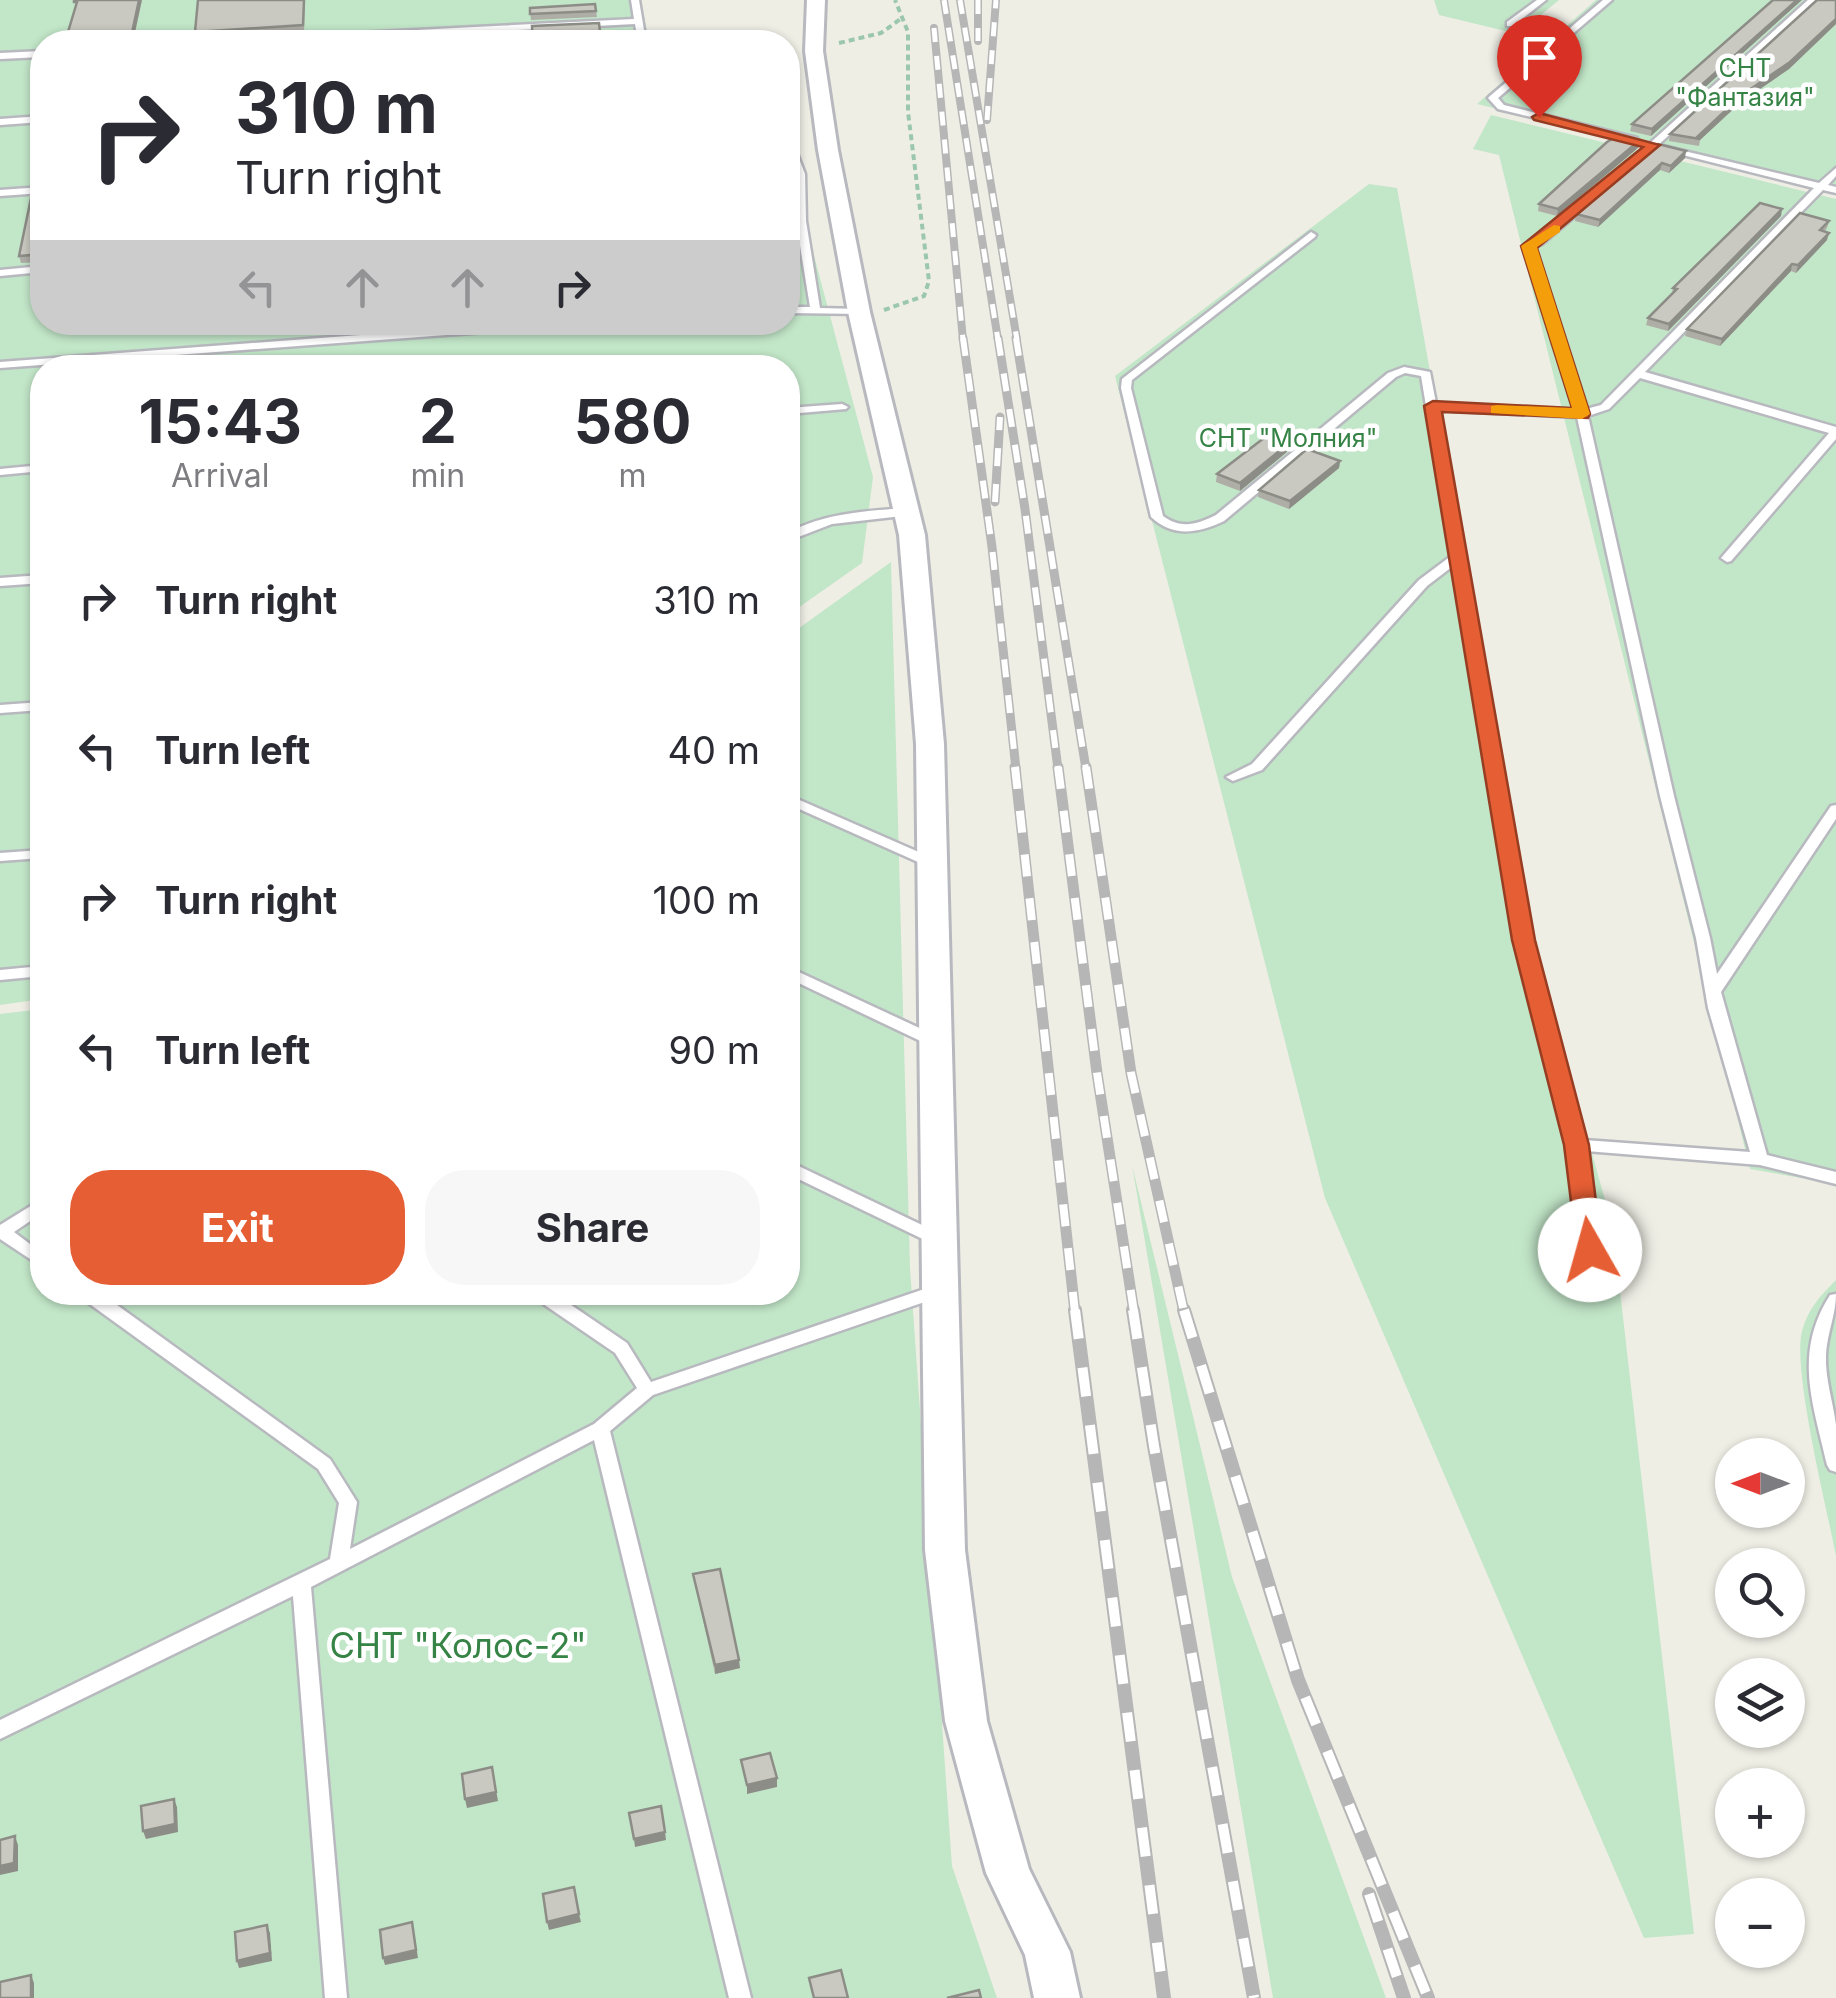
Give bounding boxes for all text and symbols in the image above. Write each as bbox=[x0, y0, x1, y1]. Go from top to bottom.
pin bbox=[1497, 15, 1582, 118]
icon: arrive bbox=[1512, 30, 1567, 85]
park label: СНТ "Фантазия" bbox=[1675, 53, 1815, 112]
text: 310 m bbox=[235, 65, 438, 150]
icon: right bbox=[70, 70, 200, 200]
text: Turn right bbox=[235, 150, 442, 205]
icon: left bbox=[230, 260, 285, 315]
icon: ahead bbox=[335, 260, 390, 315]
icon: ahead bbox=[440, 260, 495, 315]
icon: right bbox=[545, 260, 600, 315]
text: 15:43 bbox=[138, 385, 302, 457]
text: 2 bbox=[419, 385, 457, 457]
text: 580 bbox=[574, 385, 692, 457]
park label: СНТ "Молния" bbox=[1199, 423, 1377, 453]
text: Arrival bbox=[171, 456, 269, 495]
text: min bbox=[410, 456, 465, 495]
text: m bbox=[619, 456, 647, 495]
icon: right bbox=[70, 573, 125, 628]
text: Turn right bbox=[155, 577, 337, 623]
text: 310 m bbox=[653, 577, 760, 623]
icon: left bbox=[70, 723, 125, 778]
text: Turn left bbox=[155, 727, 310, 773]
text: 40 m bbox=[668, 727, 760, 773]
icon: right bbox=[70, 873, 125, 928]
text: Turn right bbox=[155, 877, 337, 923]
text: 100 m bbox=[653, 877, 760, 923]
icon: left bbox=[70, 1023, 125, 1078]
text: Turn left bbox=[155, 1027, 310, 1073]
text: 90 m bbox=[668, 1027, 760, 1073]
button: Exit bbox=[70, 1170, 405, 1285]
button: Share bbox=[425, 1170, 760, 1285]
position arrow bbox=[1538, 1198, 1642, 1302]
north arrow bbox=[1715, 1438, 1805, 1528]
map controls bbox=[1715, 1438, 1805, 1968]
button: search bbox=[1715, 1548, 1805, 1638]
park label: СНТ "Колос-2" bbox=[329, 1624, 587, 1666]
button: layers bbox=[1715, 1658, 1805, 1748]
button: + bbox=[1715, 1768, 1805, 1858]
button: − bbox=[1715, 1878, 1805, 1968]

